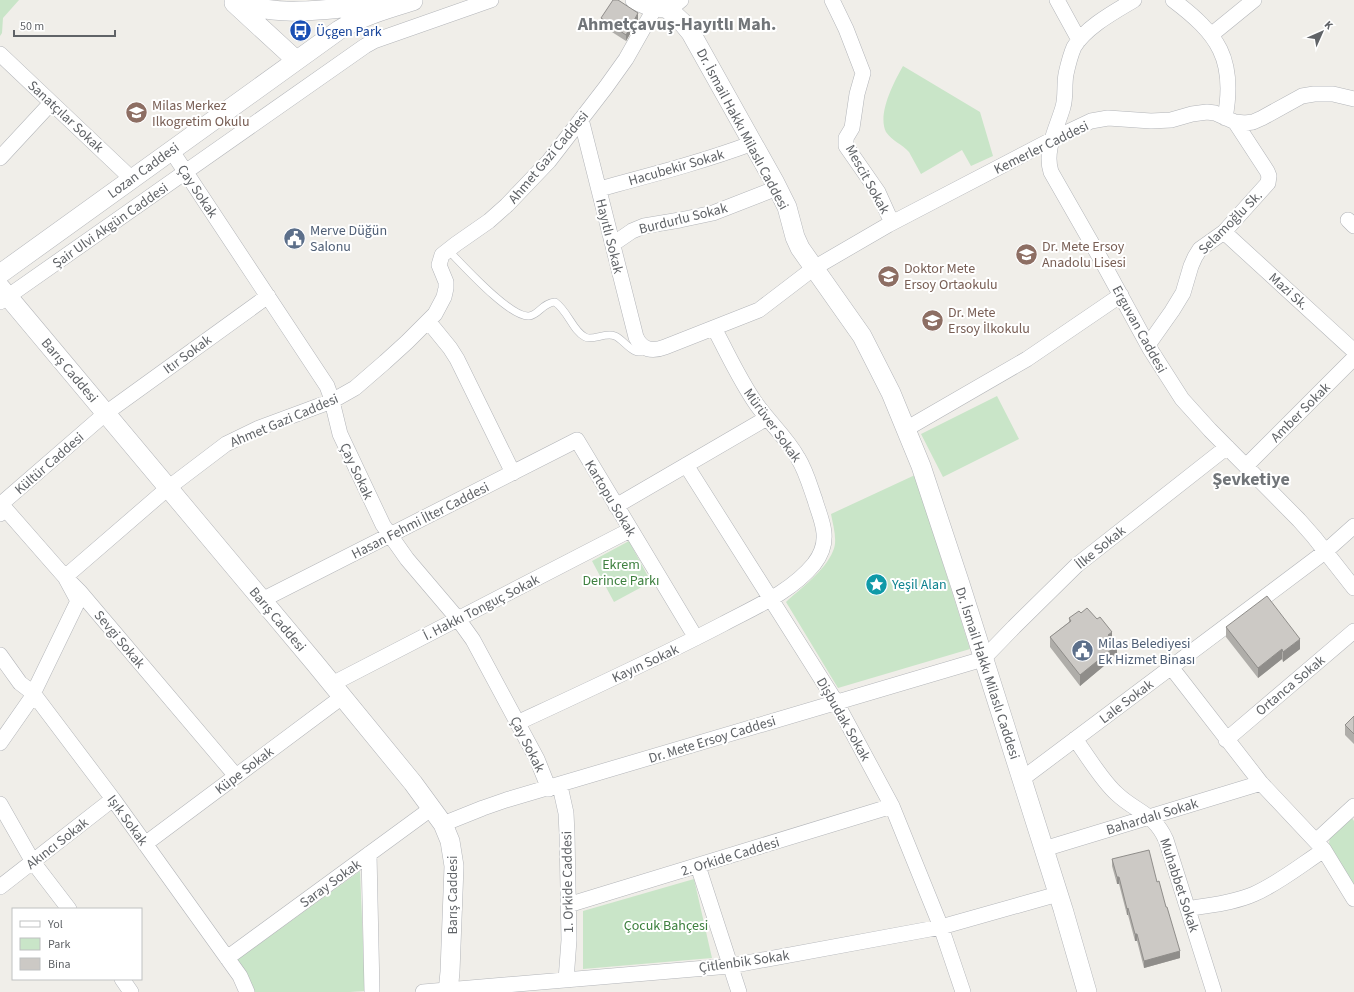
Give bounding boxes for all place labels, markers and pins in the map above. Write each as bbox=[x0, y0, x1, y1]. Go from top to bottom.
bus stop icon: Üçgen Park bbox=[288, 18, 314, 44]
place label: Üçgen Park bbox=[316, 22, 382, 42]
place label: Milas Merkez Ilkogretim Okulu bbox=[152, 96, 250, 132]
school or university icon: Milas Merkez Ilkogretim Okulu bbox=[124, 100, 150, 126]
place label: Merve Düğün Salonu bbox=[310, 221, 387, 257]
public building icon: Merve Düğün Salonu bbox=[281, 225, 307, 251]
place label: Dr. Mete Ersoy Anadolu Lisesi bbox=[1042, 237, 1126, 273]
school or university icon: Dr. Mete Ersoy Anadolu Lisesi bbox=[1014, 241, 1040, 267]
place label: Doktor Mete Ersoy Ortaokulu bbox=[904, 259, 998, 295]
school or university icon: Doktor Mete Ersoy Ortaokulu bbox=[876, 263, 902, 289]
place label: Dr. Mete Ersoy İlkokulu bbox=[948, 303, 1030, 339]
school or university icon: Dr. Mete Ersoy İlkokulu bbox=[919, 307, 945, 333]
place icon: Yeşil Alan bbox=[864, 571, 890, 597]
place label: Yeşil Alan bbox=[891, 575, 947, 595]
place label: Milas Belediyesi Ek Hizmet Binası bbox=[1098, 634, 1195, 670]
public building icon: Milas Belediyesi Ek Hizmet Binası bbox=[1070, 638, 1096, 664]

